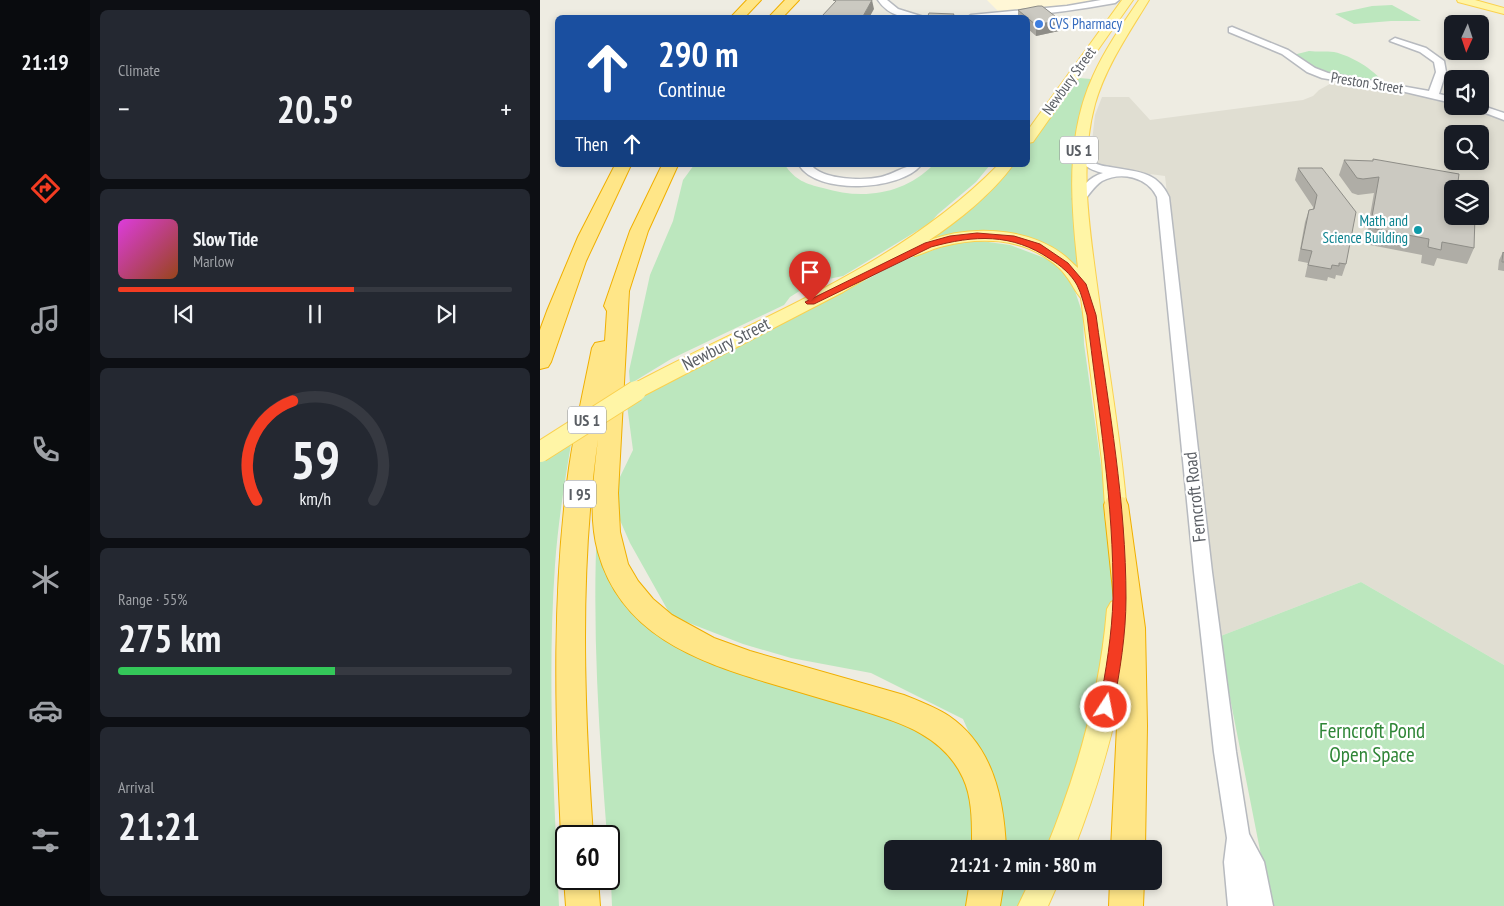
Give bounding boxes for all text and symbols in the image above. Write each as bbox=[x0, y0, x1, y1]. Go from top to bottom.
place label: CVS Pharmacy bbox=[1049, 14, 1122, 33]
north arrow bbox=[1444, 15, 1489, 60]
map controls bbox=[1444, 15, 1489, 225]
marker: CVS Pharmacy bbox=[1033, 18, 1045, 30]
text: 290 m bbox=[658, 31, 739, 77]
icon: ahead bbox=[575, 35, 640, 100]
street label: Newbury Street bbox=[1038, 43, 1100, 118]
text: 21:19 bbox=[21, 48, 69, 76]
text: Climate bbox=[118, 60, 160, 80]
street label: Preston Street bbox=[1330, 67, 1405, 98]
button: sound bbox=[1444, 70, 1489, 115]
text: Continue bbox=[658, 75, 726, 103]
text: 20.5° bbox=[277, 84, 353, 133]
text: − bbox=[118, 90, 130, 127]
text: + bbox=[500, 90, 512, 127]
button: search bbox=[1444, 125, 1489, 170]
icon: ahead bbox=[618, 130, 646, 158]
text: Then bbox=[575, 132, 608, 156]
road number: US 1 bbox=[1060, 136, 1098, 164]
icon: directions bbox=[28, 171, 63, 206]
button: layers bbox=[1444, 180, 1489, 225]
place label: Math and Science Building bbox=[1323, 211, 1408, 247]
marker: Math and Science Building bbox=[1412, 224, 1424, 236]
text: Slow Tide bbox=[193, 227, 258, 251]
text: Marlow bbox=[193, 251, 234, 271]
pin bbox=[789, 251, 831, 302]
icon: arrive bbox=[796, 258, 824, 286]
icon: previous bbox=[170, 300, 198, 328]
icon: pause bbox=[301, 300, 329, 328]
icon: next bbox=[432, 300, 460, 328]
icon: music bbox=[28, 302, 63, 337]
street label: Newbury Street bbox=[678, 312, 774, 375]
road number: US 1 bbox=[568, 406, 606, 434]
text: 59 bbox=[290, 426, 340, 493]
icon: phone bbox=[28, 432, 63, 467]
street label: Ferncroft Road bbox=[1178, 451, 1211, 543]
road number: I 95 bbox=[564, 480, 596, 508]
text: km/h bbox=[299, 487, 331, 510]
icon: climate bbox=[28, 562, 63, 597]
text: Range · 55% bbox=[118, 589, 187, 609]
text: 275 km bbox=[118, 613, 221, 662]
position arrow bbox=[1079, 680, 1131, 732]
icon: car bbox=[28, 693, 63, 728]
park label: Ferncroft Pond Open Space bbox=[1319, 717, 1425, 768]
text: Arrival bbox=[118, 777, 154, 797]
text: 21:21 bbox=[118, 801, 200, 850]
icon: filters bbox=[28, 823, 63, 858]
speed limit sign: 60 bbox=[555, 825, 620, 890]
text: 21:21 · 2 min · 580 m bbox=[950, 853, 1096, 877]

